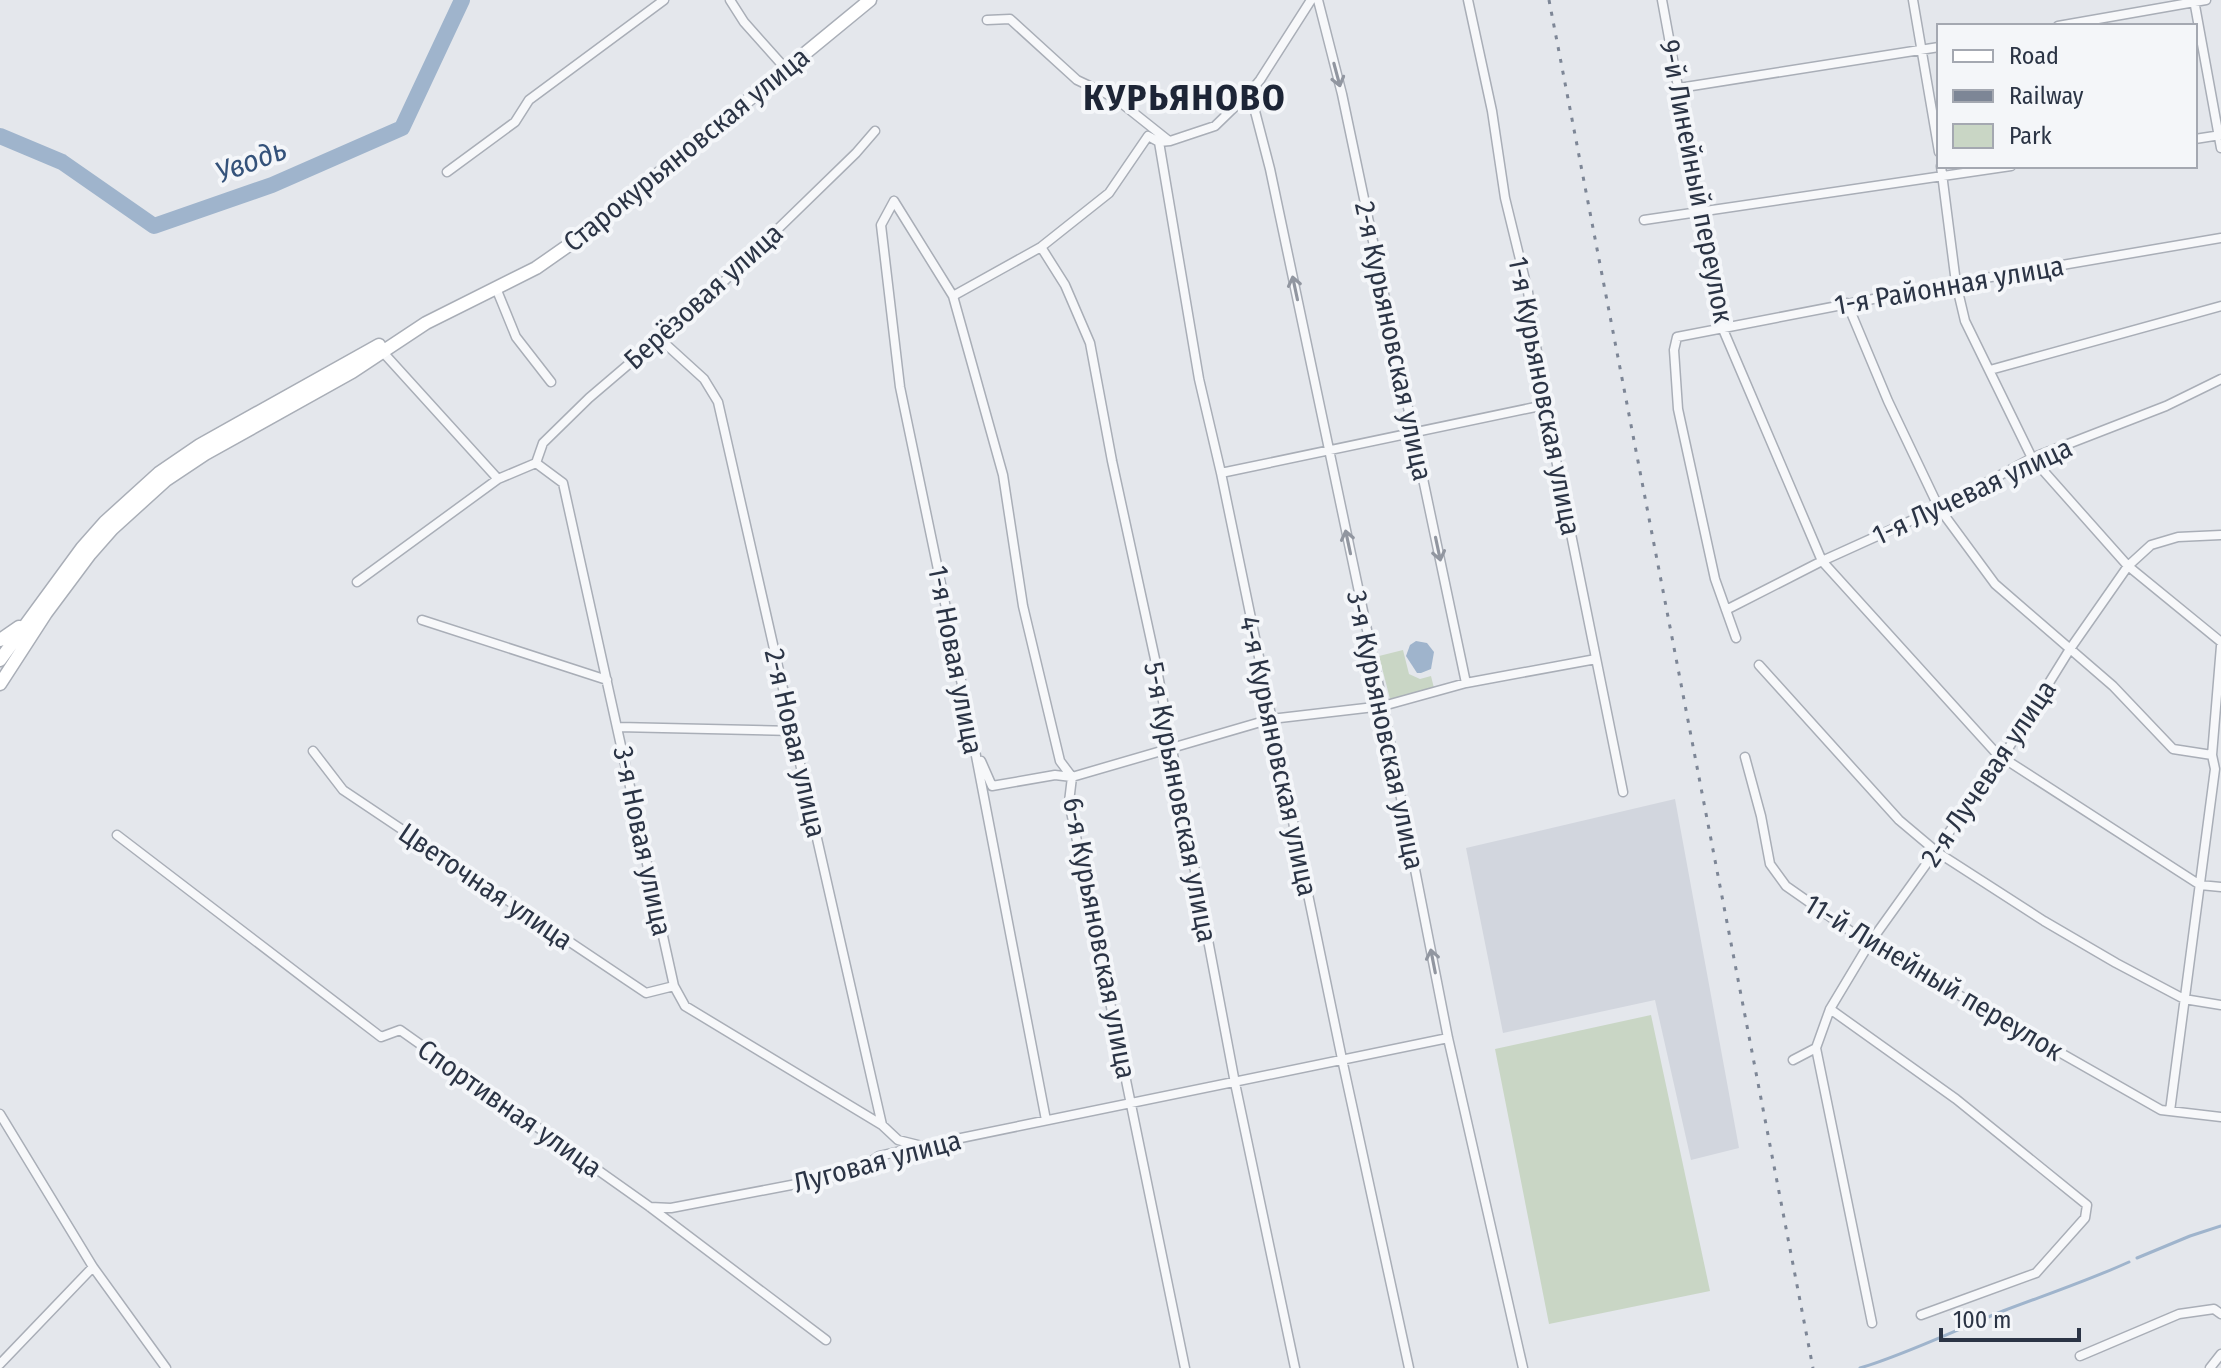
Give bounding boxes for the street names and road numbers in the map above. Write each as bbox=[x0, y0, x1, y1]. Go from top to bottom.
street label: 9-й Линейный переулок bbox=[1653, 37, 1740, 325]
street label: Старокурьяновская улица bbox=[557, 40, 816, 259]
street label: 2-я Курьяновская улица bbox=[1348, 199, 1439, 484]
street label: Берёзовая улица bbox=[617, 217, 789, 376]
street label: 1-я Районная улица bbox=[1832, 249, 2066, 322]
street label: 1-я Курьяновская улица bbox=[1501, 254, 1588, 538]
street label: 1-я Лучевая улица bbox=[1867, 431, 2077, 552]
street label: 1-я Новая улица bbox=[921, 563, 990, 757]
street label: 3-я Курьяновская улица bbox=[1340, 587, 1431, 873]
street label: 4-я Курьяновская улица bbox=[1233, 613, 1324, 899]
street label: 2-я Новая улица bbox=[758, 646, 833, 841]
street label: 5-я Курьяновская улица bbox=[1137, 659, 1224, 945]
street label: 2-я Лучевая улица bbox=[1914, 674, 2063, 873]
street label: 3-я Новая улица bbox=[606, 743, 679, 939]
street label: 6-я Курьяновская улица bbox=[1056, 795, 1143, 1082]
street label: Цветочная улица bbox=[393, 816, 579, 957]
street label: 11-й Линейный переулок bbox=[1799, 887, 2069, 1068]
street label: Спортивная улица bbox=[411, 1033, 608, 1184]
street label: Луговая улица bbox=[790, 1123, 964, 1200]

